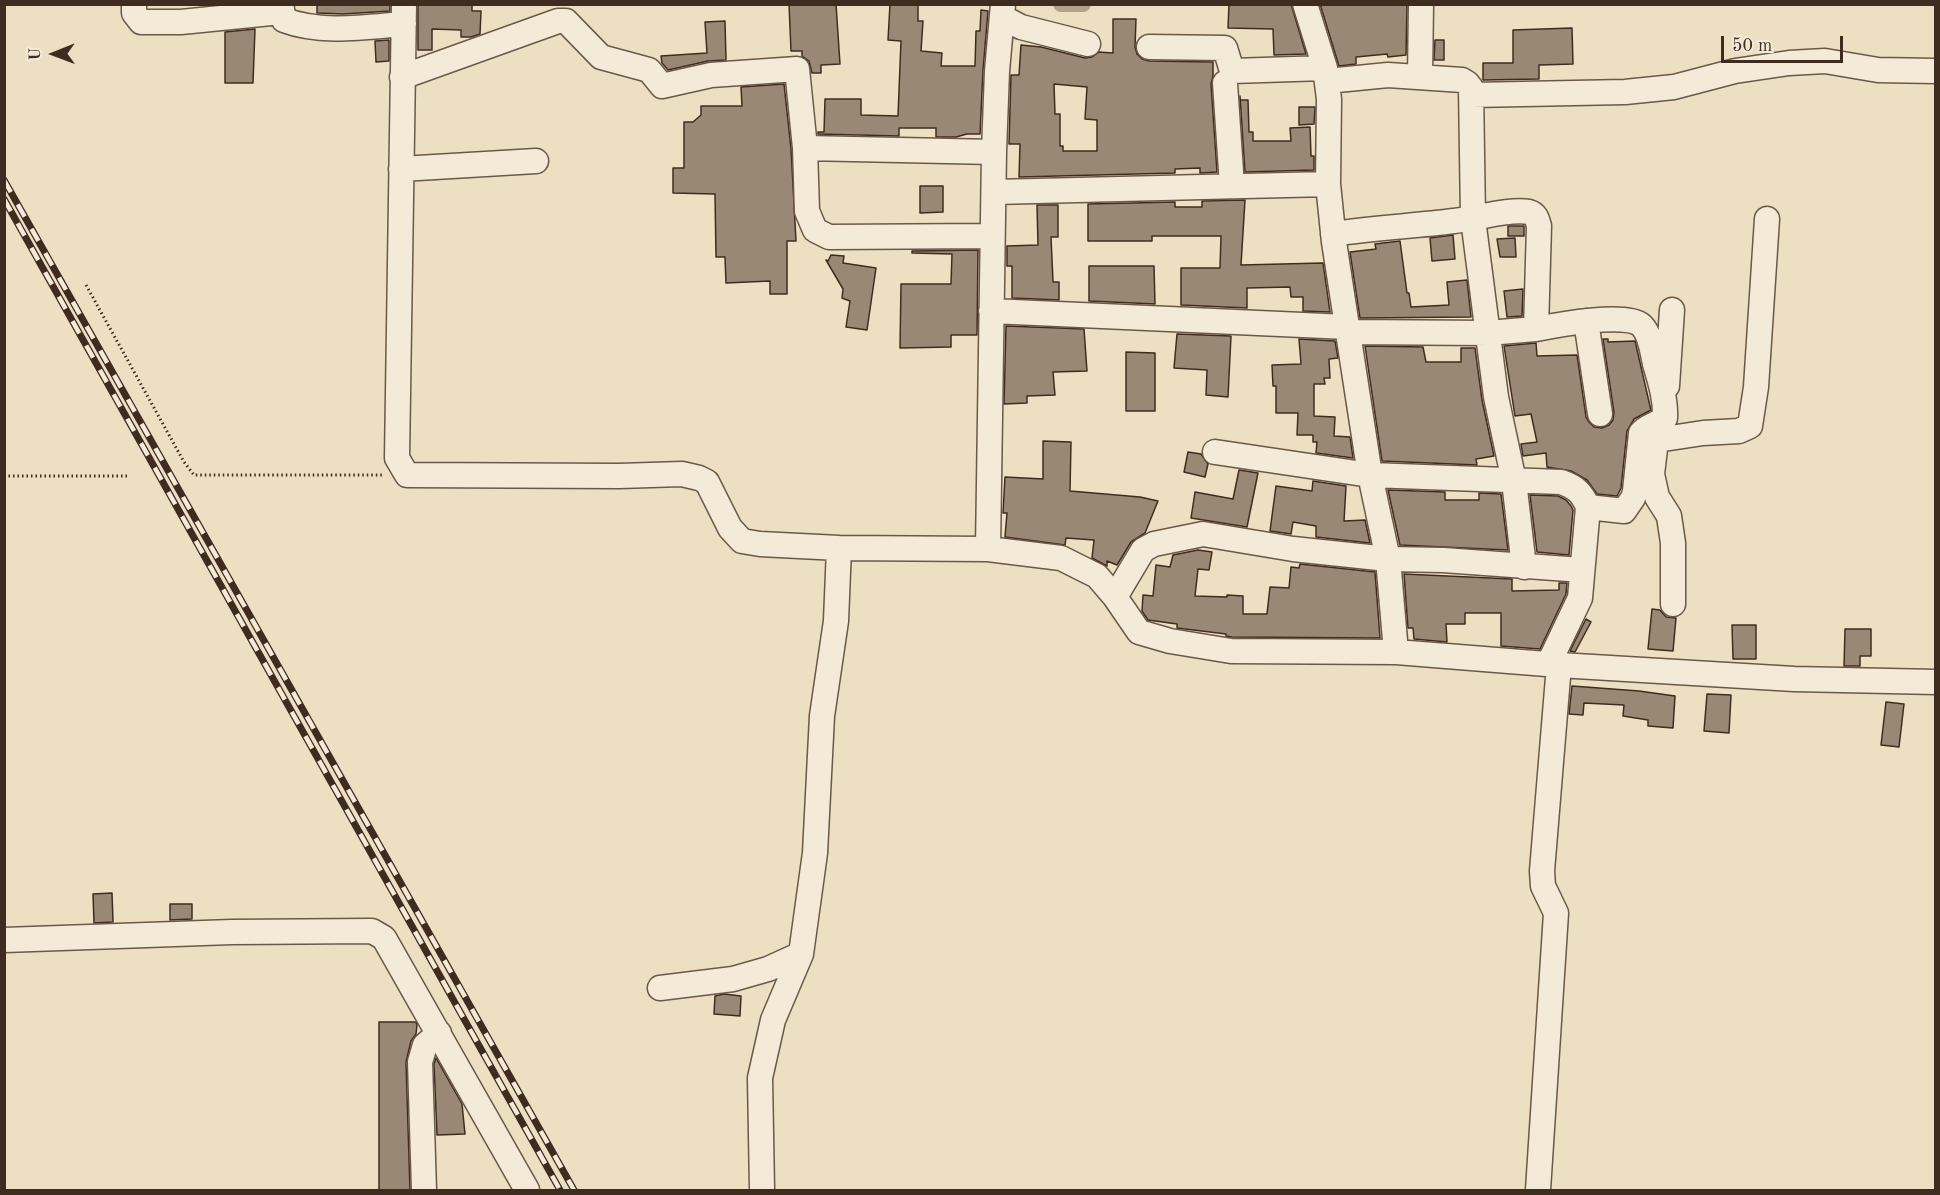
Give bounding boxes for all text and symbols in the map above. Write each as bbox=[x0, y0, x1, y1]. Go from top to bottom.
north arrow bbox=[24, 24, 84, 84]
scale bar bbox=[1724, 24, 1846, 62]
text: 50 m bbox=[1732, 37, 1772, 55]
text: U bbox=[28, 48, 44, 61]

